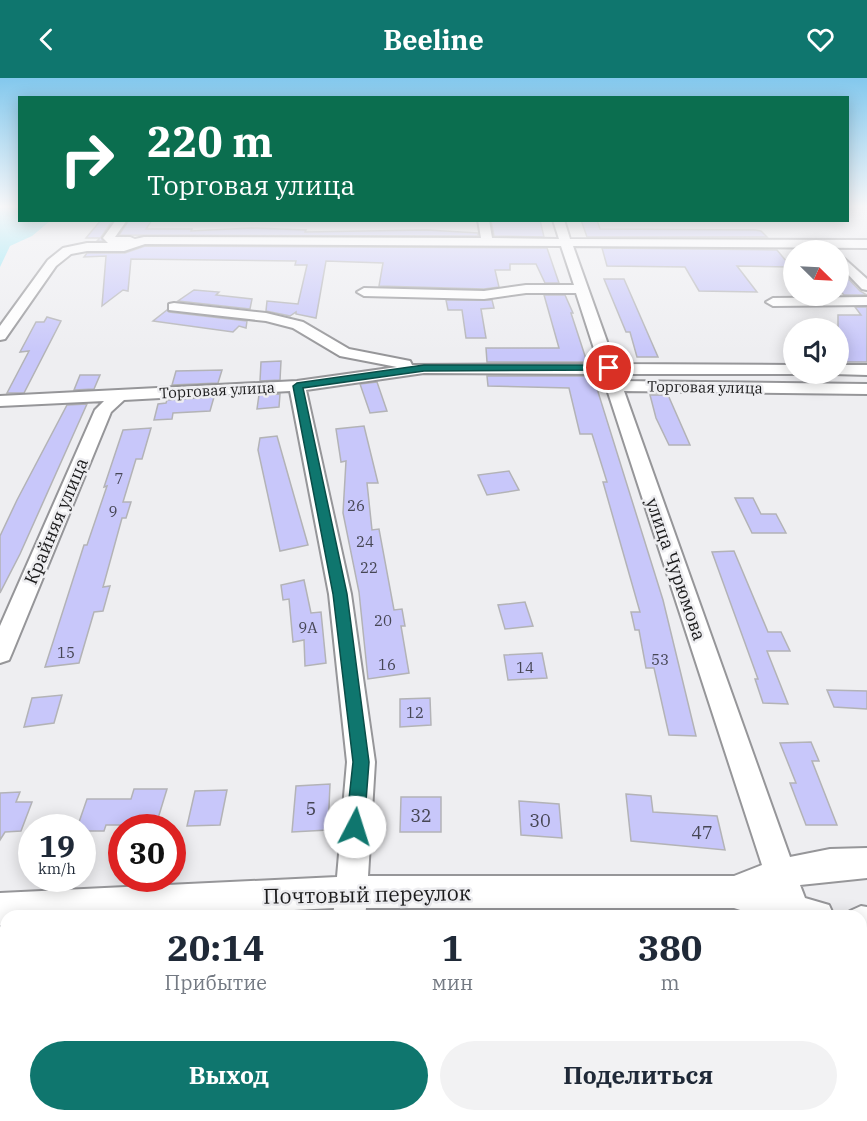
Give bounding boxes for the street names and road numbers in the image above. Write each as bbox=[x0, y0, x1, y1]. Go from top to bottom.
street label: Торговая улица bbox=[647, 376, 763, 398]
street label: Торговая улица bbox=[159, 377, 275, 403]
street label: Крайняя улица bbox=[19, 454, 93, 588]
street label: улица Чурюмова bbox=[641, 495, 711, 644]
street label: Почтовый переулок bbox=[263, 878, 471, 910]

